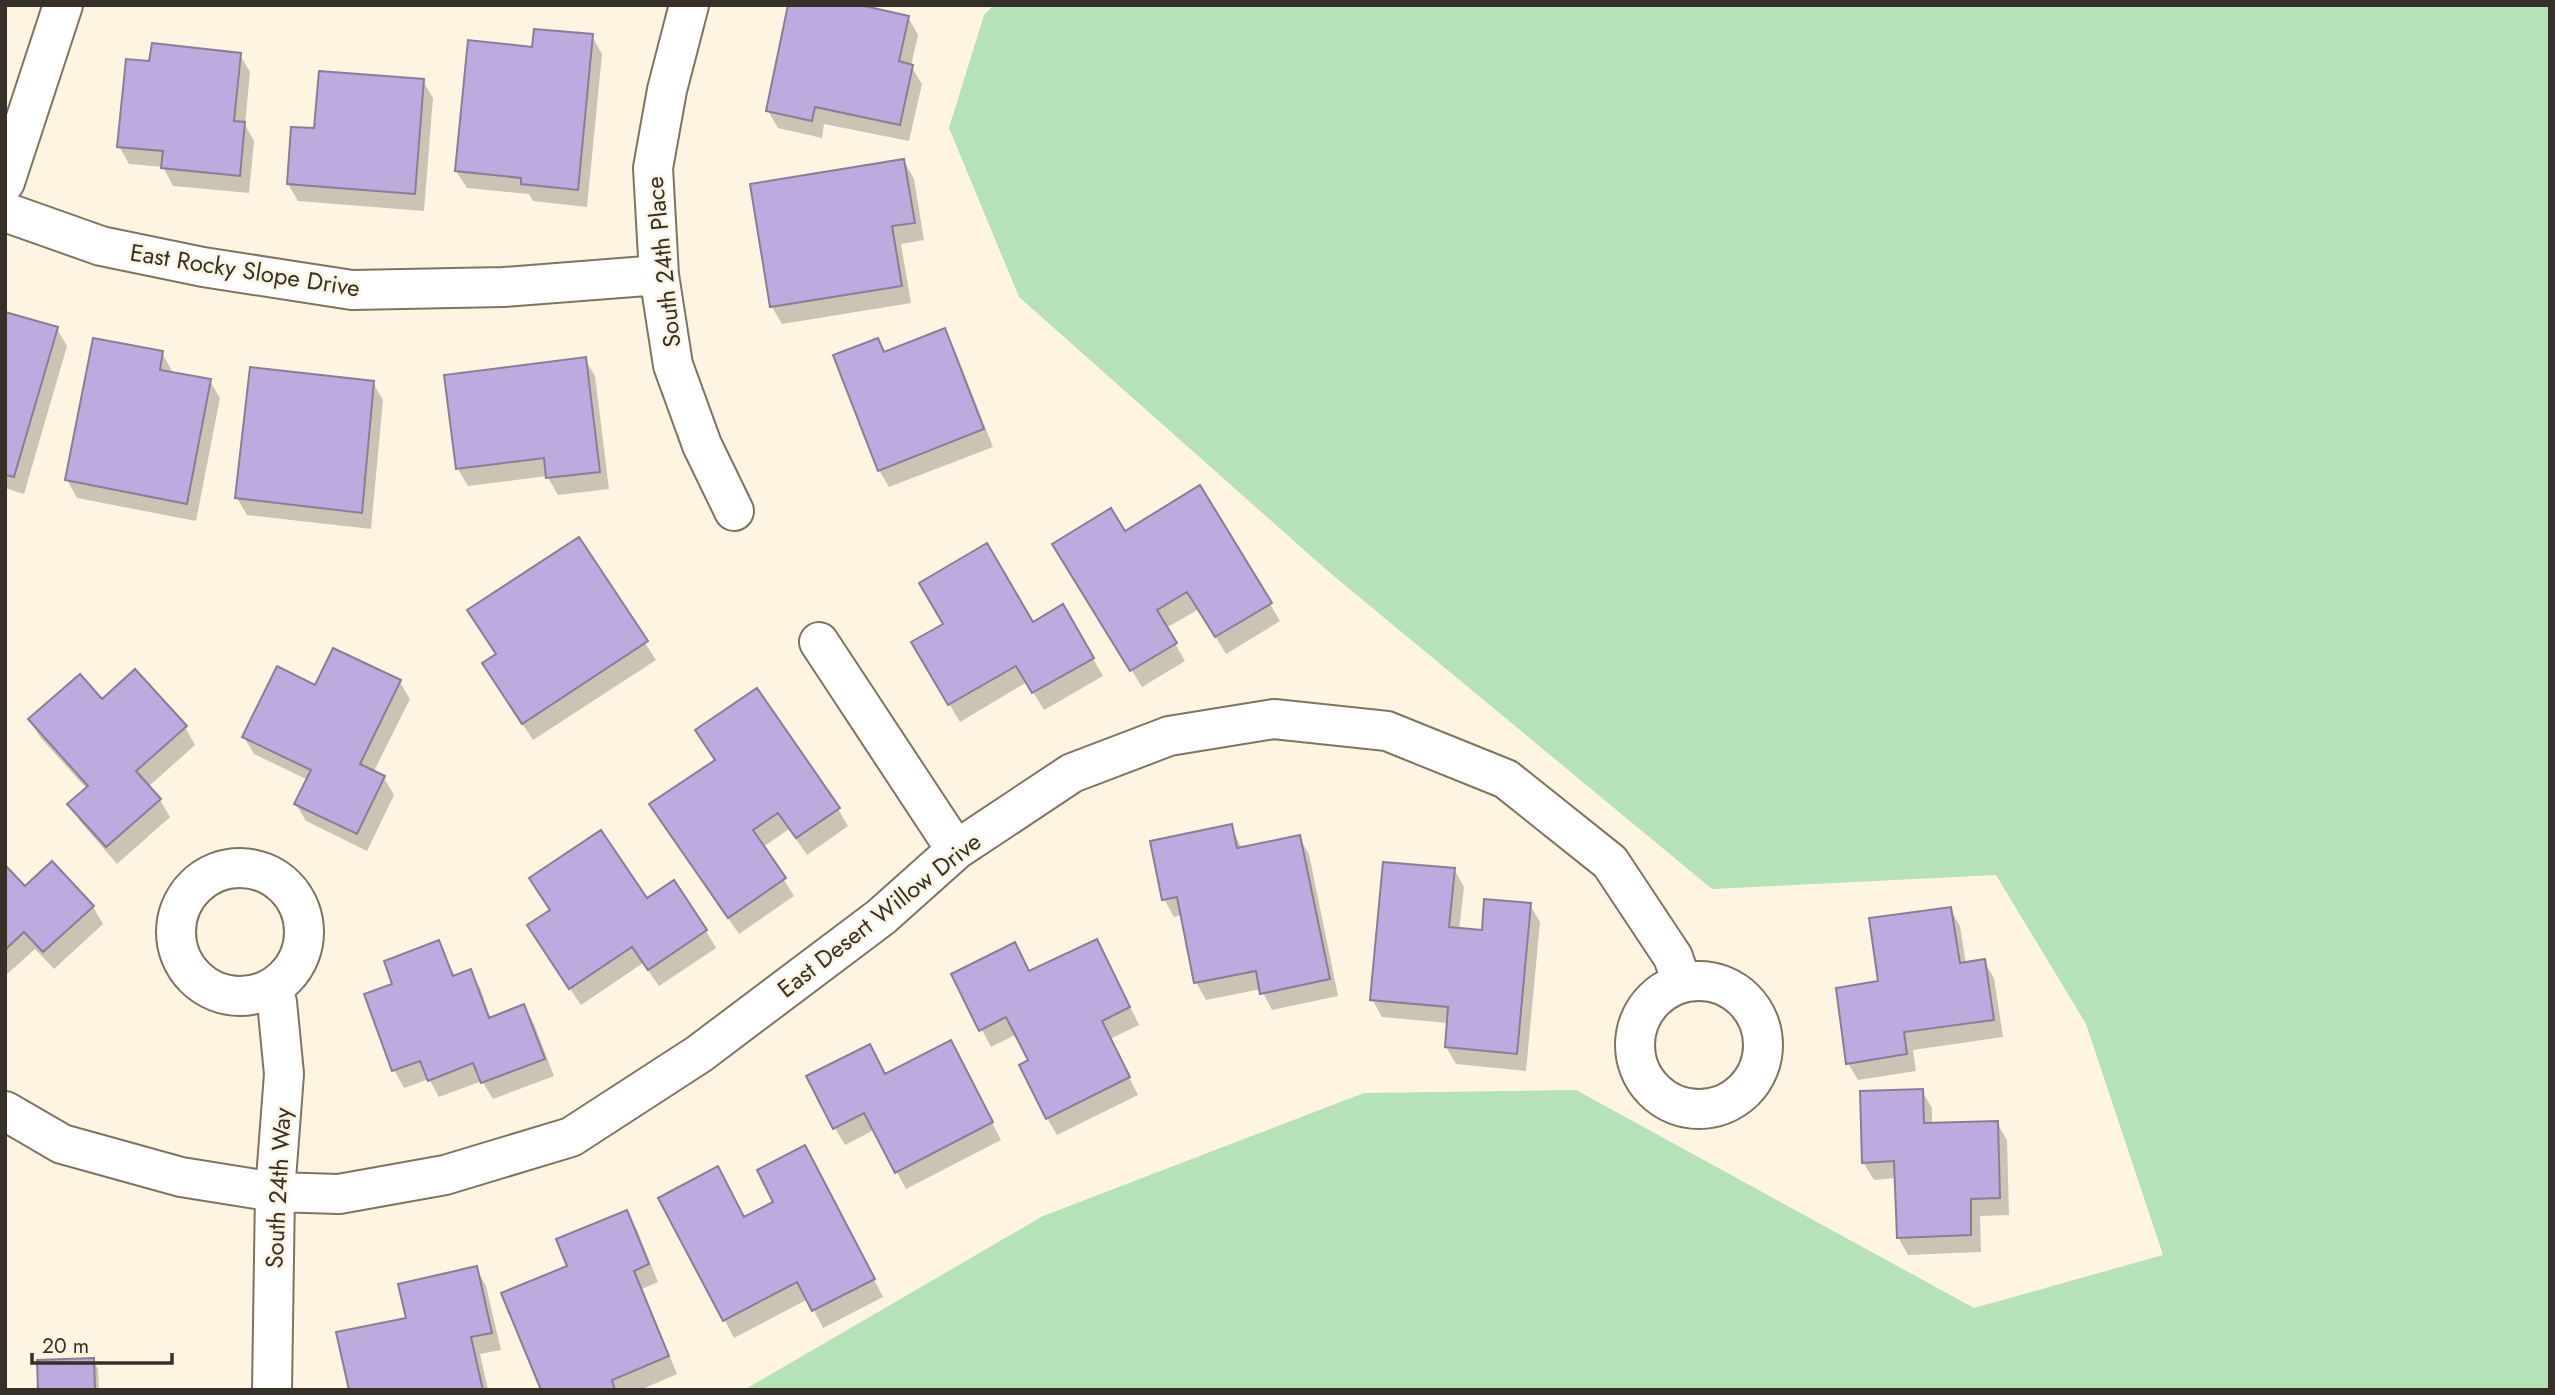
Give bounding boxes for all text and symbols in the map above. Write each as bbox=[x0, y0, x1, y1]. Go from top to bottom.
street label: South 24th Place bbox=[637, 175, 689, 349]
street label: East Rocky Slope Drive bbox=[127, 235, 363, 305]
street label: East Desert Willow Drive bbox=[770, 824, 988, 1006]
street label: South 24th Way bbox=[256, 1106, 300, 1269]
scale bar bbox=[32, 1322, 172, 1366]
text: 20 m bbox=[42, 1331, 89, 1361]

